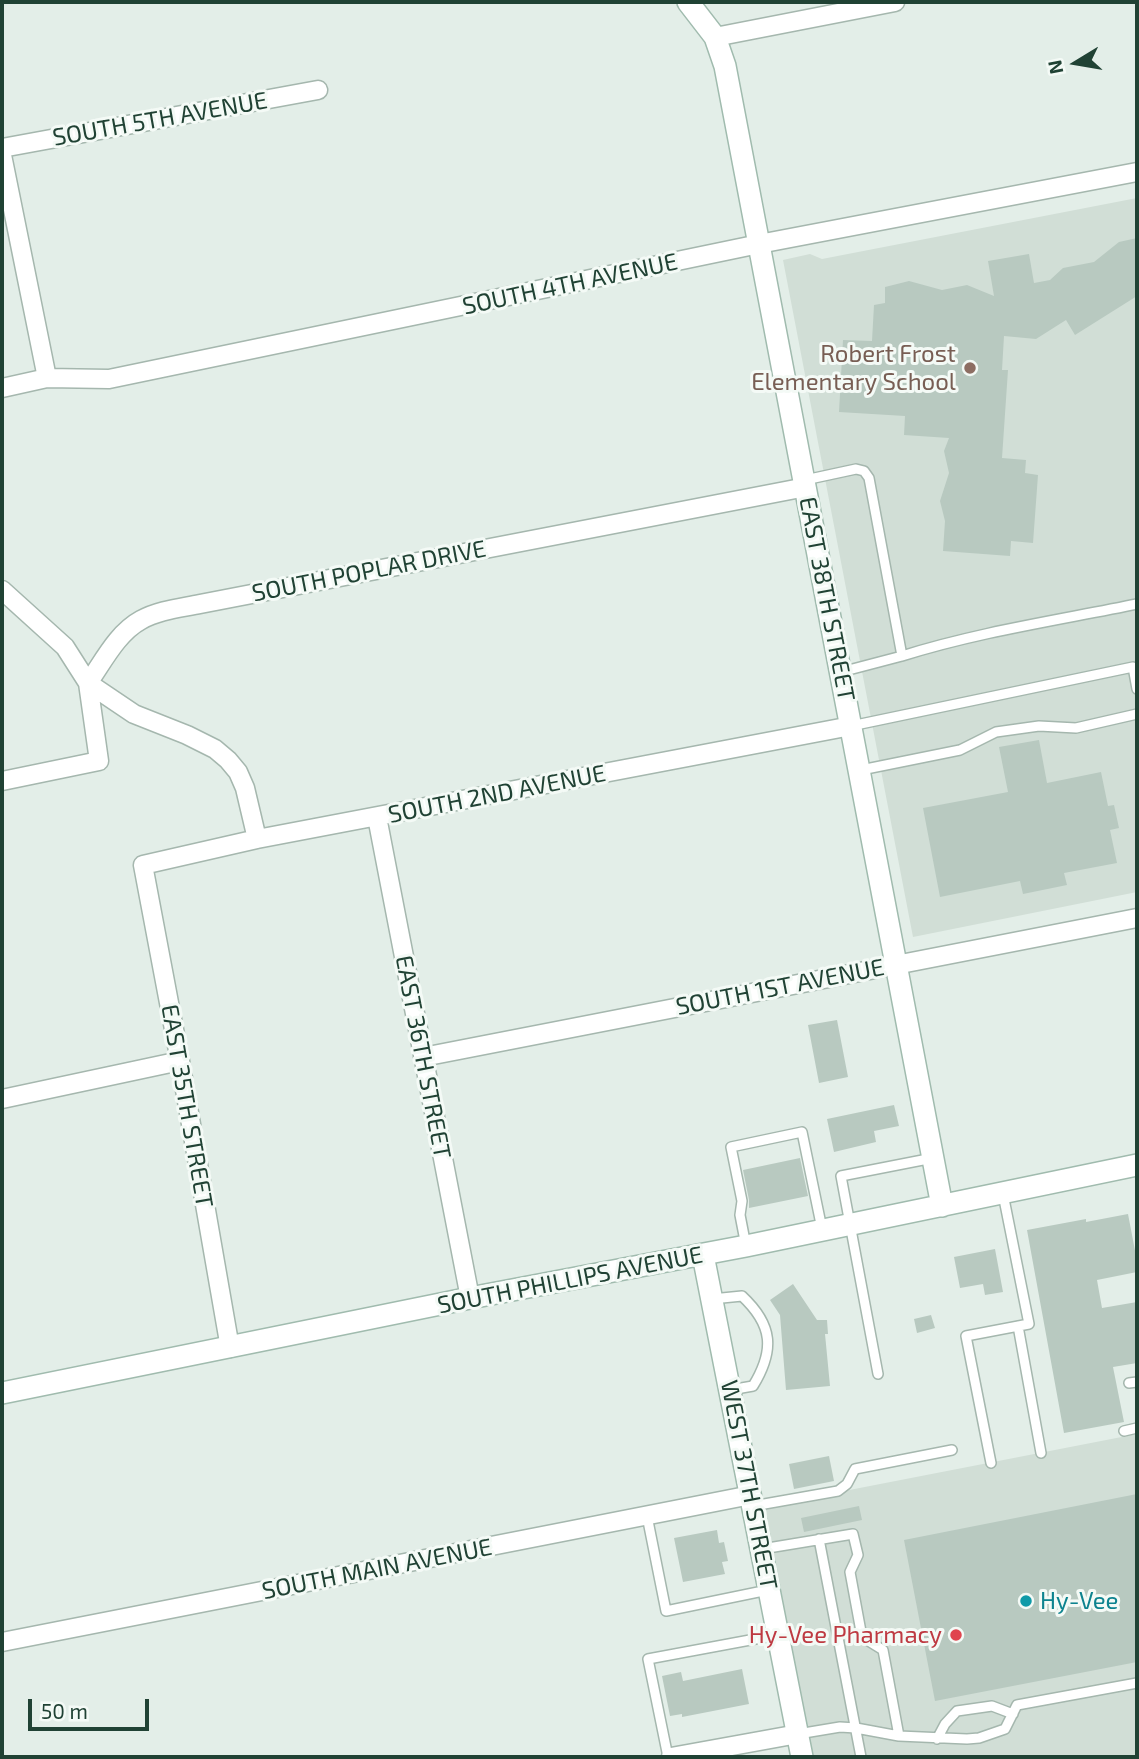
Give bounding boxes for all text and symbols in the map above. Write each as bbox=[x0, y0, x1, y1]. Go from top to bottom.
north arrow bbox=[1041, 28, 1111, 98]
text: N bbox=[1042, 58, 1067, 76]
street label: SOUTH 5TH AVENUE bbox=[50, 86, 270, 152]
street label: SOUTH 4TH AVENUE bbox=[460, 247, 680, 321]
place label: Robert Frost Elementary School bbox=[751, 340, 956, 396]
marker: Robert Frost Elementary School bbox=[962, 360, 978, 376]
street label: EAST 38TH STREET bbox=[793, 494, 861, 704]
street label: SOUTH POPLAR DRIVE bbox=[250, 534, 488, 608]
street label: SOUTH 2ND AVENUE bbox=[386, 759, 608, 829]
street label: EAST 36TH STREET bbox=[389, 953, 457, 1161]
street label: SOUTH 1ST AVENUE bbox=[673, 953, 887, 1021]
street label: EAST 35TH STREET bbox=[155, 1002, 219, 1210]
street label: SOUTH PHILLIPS AVENUE bbox=[435, 1240, 705, 1320]
street label: WEST 37TH STREET bbox=[715, 1378, 783, 1592]
street label: SOUTH MAIN AVENUE bbox=[259, 1533, 495, 1605]
place label: Hy-Vee bbox=[1040, 1587, 1118, 1615]
marker: Hy-Vee bbox=[1018, 1593, 1034, 1609]
place label: Hy-Vee Pharmacy bbox=[749, 1621, 942, 1649]
marker: Hy-Vee Pharmacy bbox=[948, 1627, 964, 1643]
scale bar bbox=[32, 1686, 152, 1730]
text: 50 m bbox=[41, 1698, 88, 1723]

